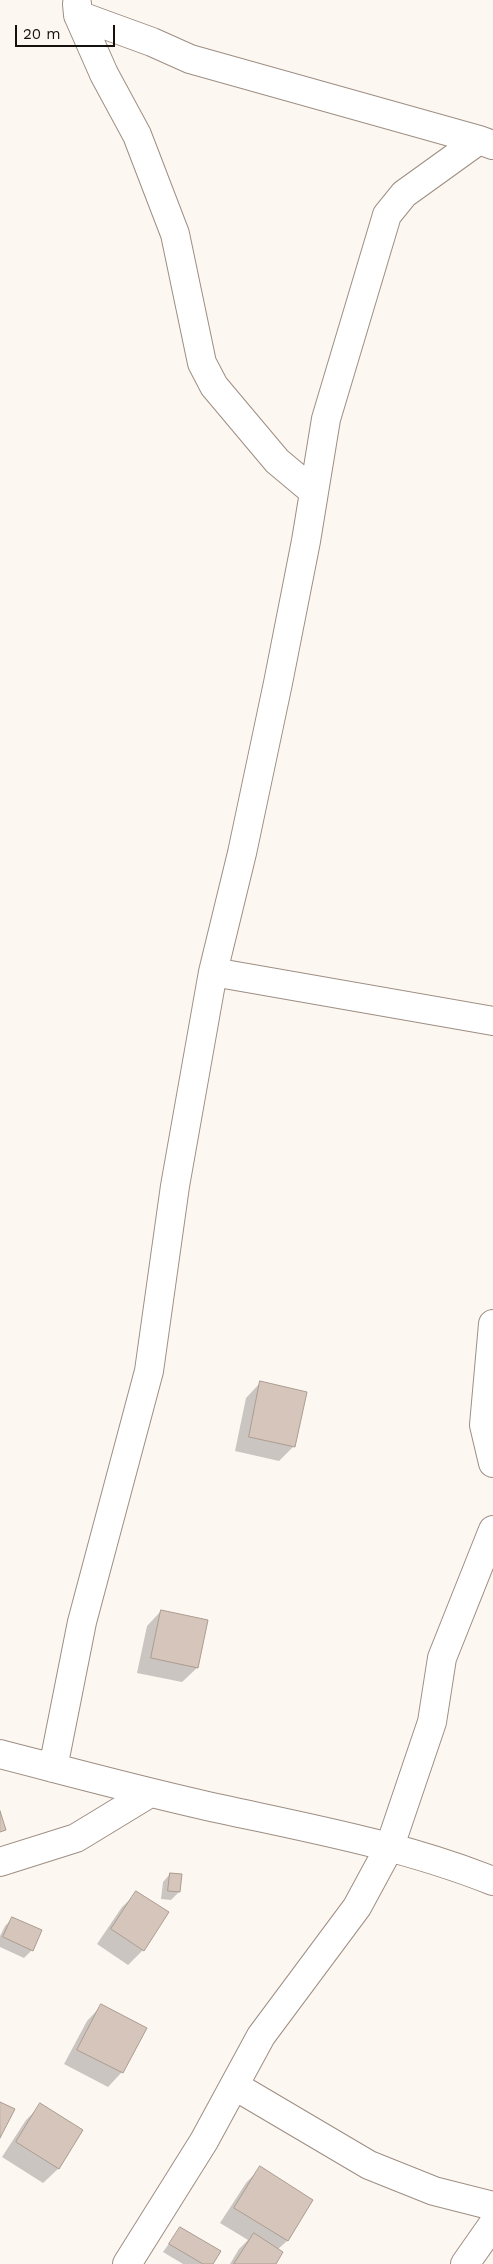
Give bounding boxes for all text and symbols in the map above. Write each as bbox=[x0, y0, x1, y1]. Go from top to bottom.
scale bar bbox=[18, 15, 118, 47]
text: 20 m bbox=[23, 25, 61, 43]

